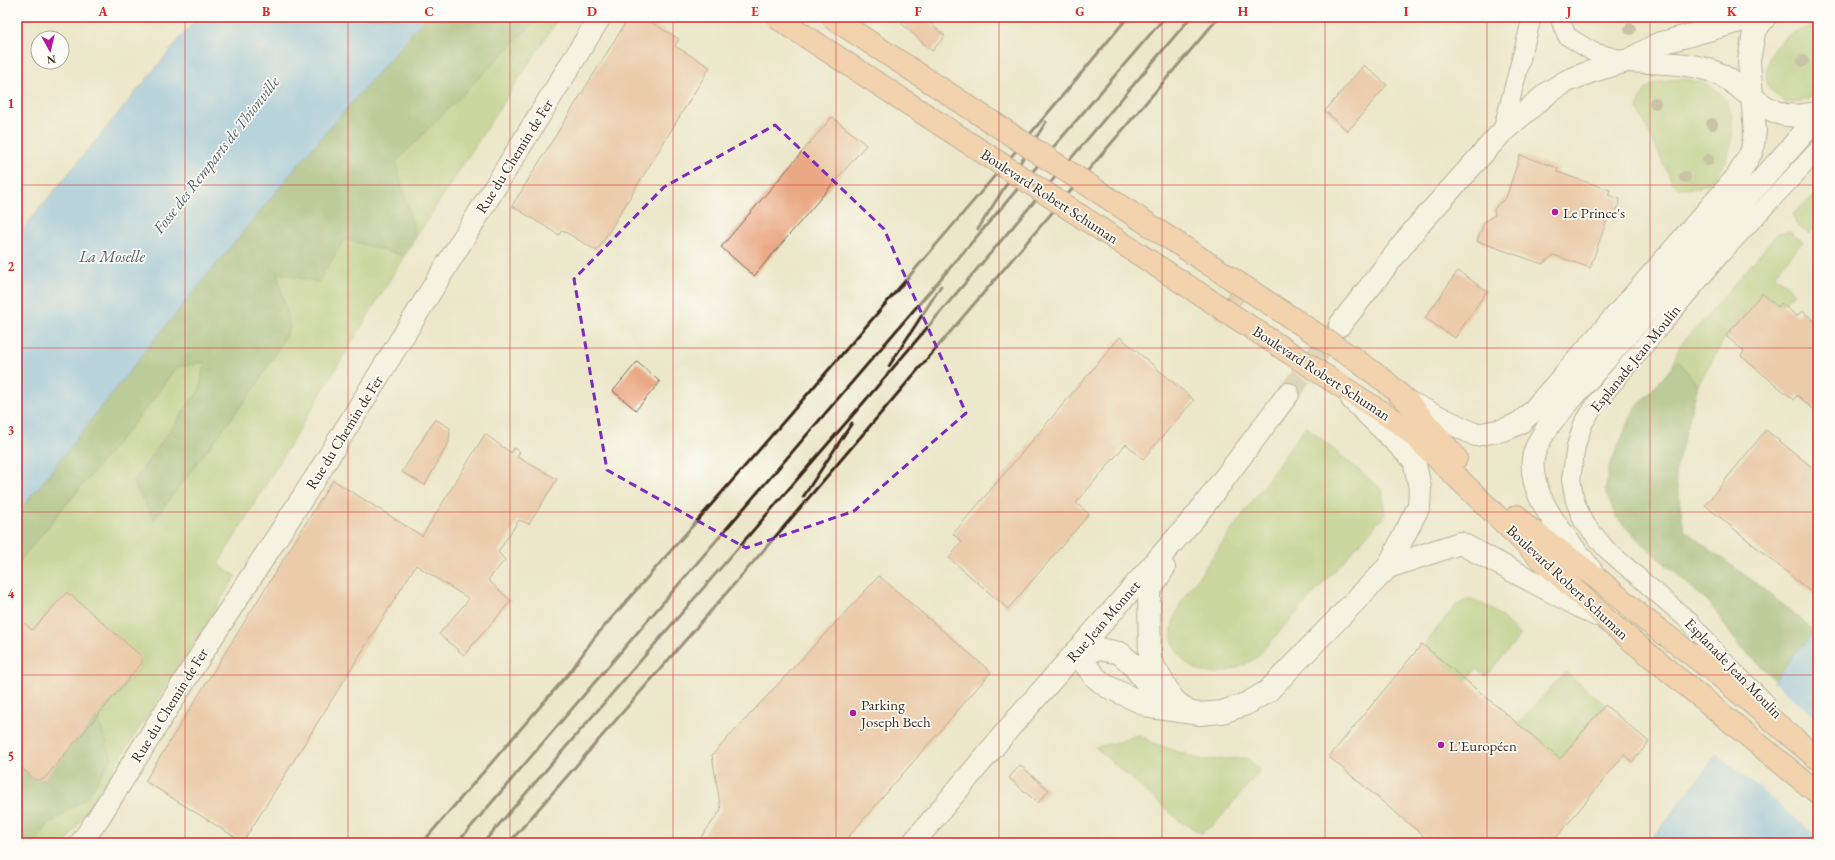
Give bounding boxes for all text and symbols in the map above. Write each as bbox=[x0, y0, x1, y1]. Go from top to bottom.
text: A bbox=[97, 3, 108, 20]
text: B bbox=[262, 3, 270, 20]
text: C bbox=[424, 3, 434, 20]
text: D bbox=[587, 3, 597, 20]
text: E bbox=[751, 3, 759, 20]
text: F bbox=[914, 3, 922, 20]
text: G bbox=[1075, 3, 1085, 20]
text: H bbox=[1238, 3, 1249, 20]
text: I bbox=[1404, 3, 1409, 20]
text: J bbox=[1565, 3, 1572, 20]
text: K bbox=[1727, 3, 1738, 20]
north arrow bbox=[30, 30, 70, 70]
text: N bbox=[46, 52, 57, 67]
water label: Fosse des Remparts de Thionville bbox=[147, 72, 284, 239]
text: 1 bbox=[8, 95, 15, 112]
street label: Rue du Chemin de Fer bbox=[471, 95, 557, 217]
street label: Boulevard Robert Schuman bbox=[978, 144, 1122, 248]
place label: Le Prince's bbox=[1563, 203, 1625, 222]
marker: Le Prince's bbox=[1550, 207, 1560, 217]
water label: La Moselle bbox=[78, 246, 146, 267]
text: 2 bbox=[8, 258, 15, 275]
street label: Esplanade Jean Moulin bbox=[1586, 301, 1684, 415]
street label: Boulevard Robert Schuman bbox=[1250, 321, 1394, 425]
street label: Rue du Chemin de Fer bbox=[301, 371, 387, 493]
text: 3 bbox=[8, 422, 15, 439]
street label: Boulevard Robert Schuman bbox=[1503, 520, 1633, 644]
street label: Rue Jean Monnet bbox=[1062, 576, 1144, 666]
text: 4 bbox=[8, 585, 15, 602]
street label: Esplanade Jean Moulin bbox=[1681, 614, 1787, 722]
street label: Rue du Chemin de Fer bbox=[126, 644, 212, 766]
place label: Parking Joseph Bech bbox=[859, 695, 931, 731]
marker: Parking Joseph Bech bbox=[848, 708, 858, 718]
place label: L'Européen bbox=[1449, 736, 1517, 755]
marker: L'Européen bbox=[1436, 740, 1446, 750]
text: 5 bbox=[8, 748, 14, 765]

